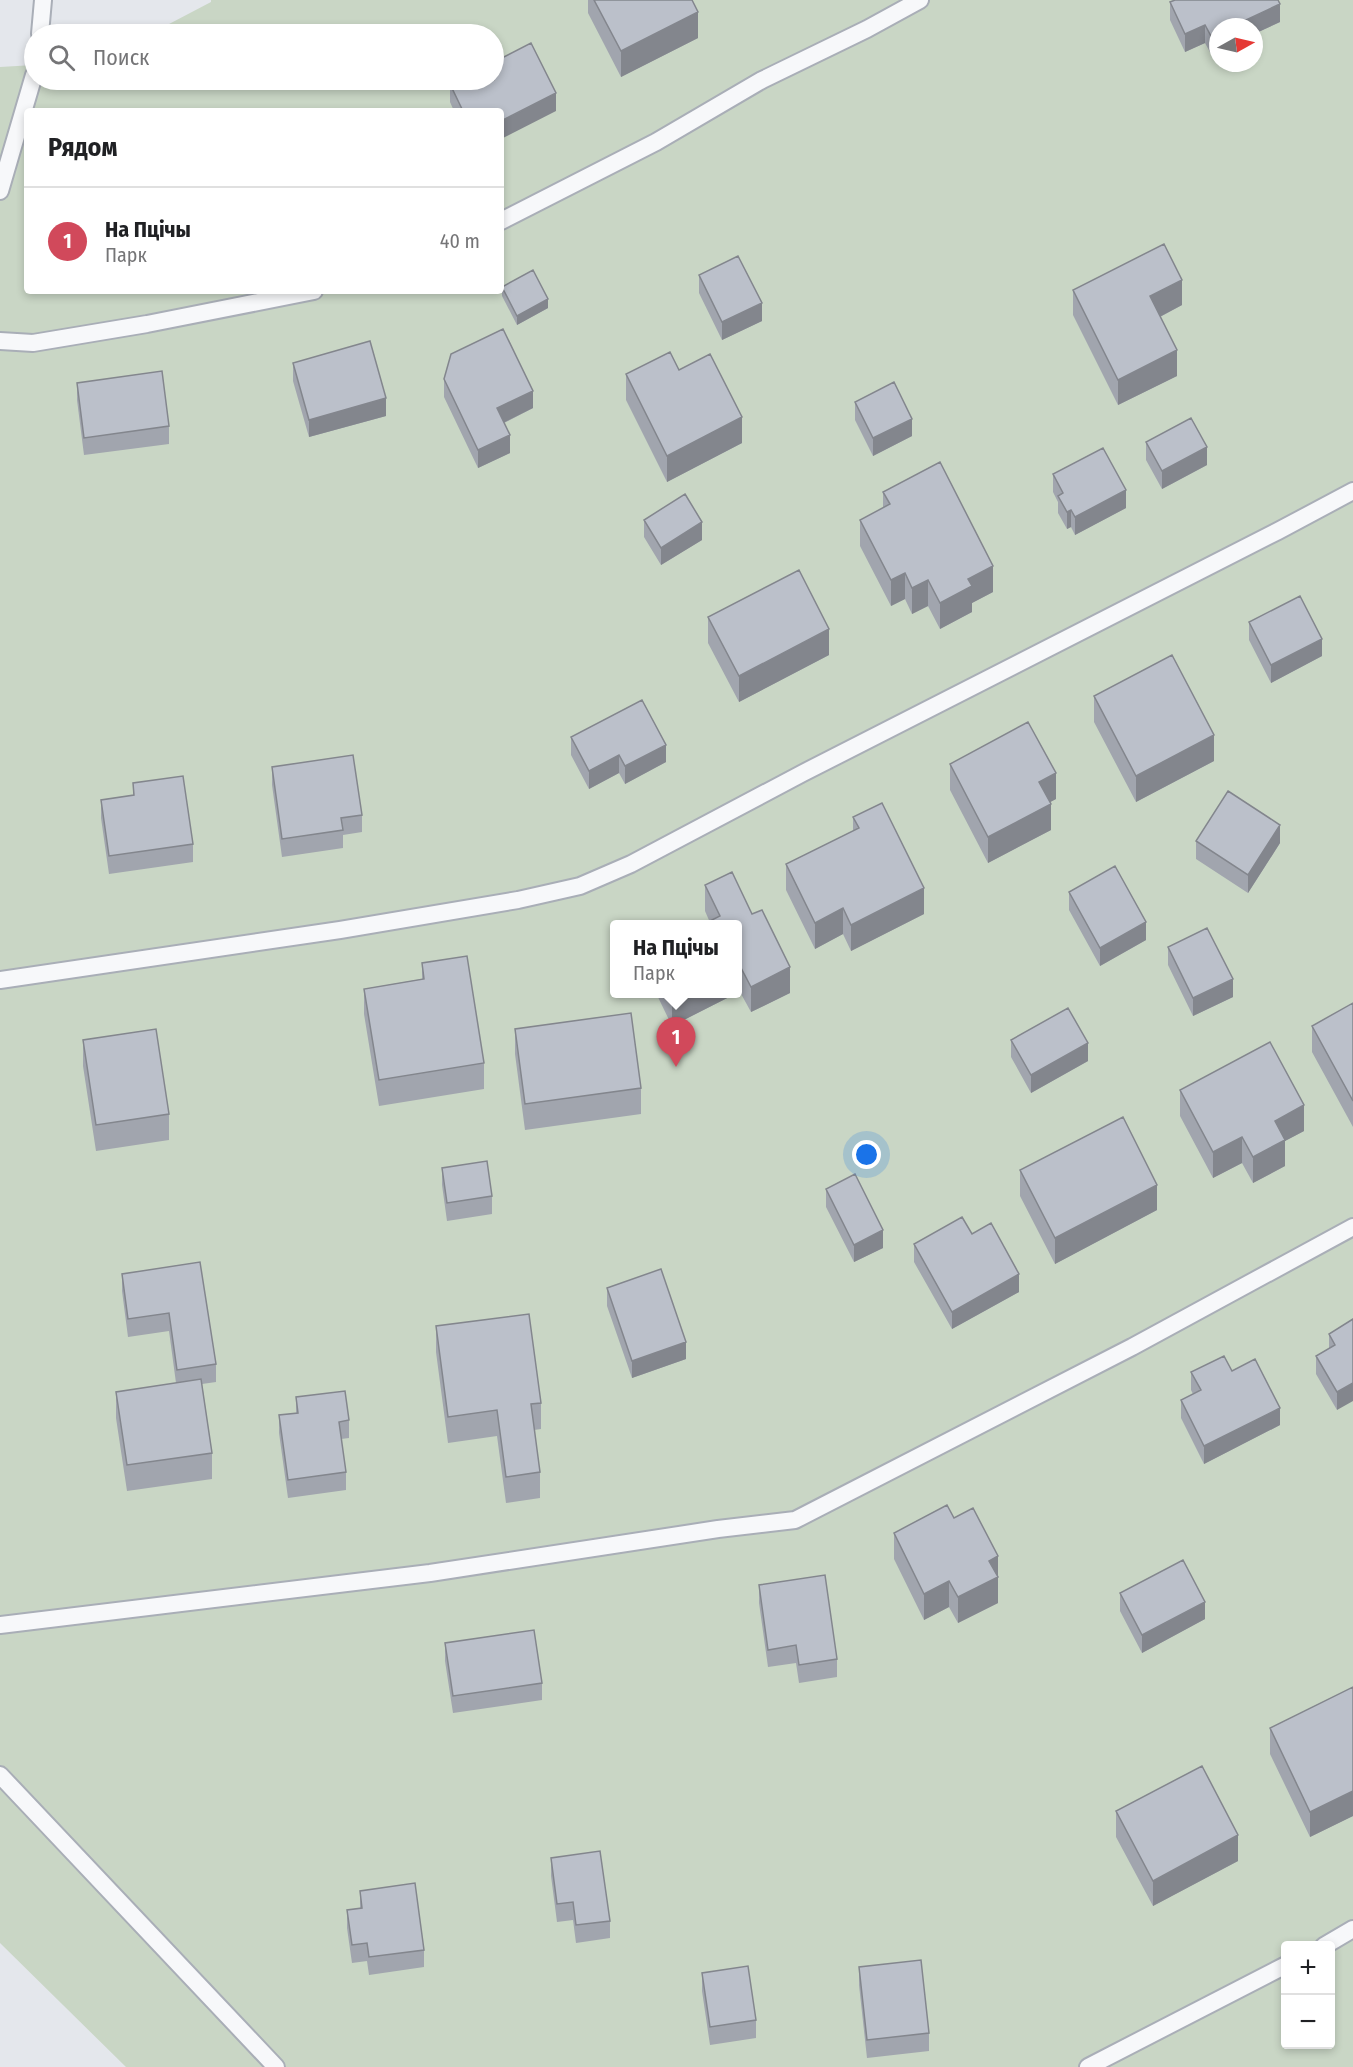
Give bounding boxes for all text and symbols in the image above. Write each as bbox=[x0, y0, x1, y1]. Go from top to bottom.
north arrow bbox=[1209, 18, 1263, 72]
search box bbox=[24, 24, 504, 90]
icon: search bbox=[45, 41, 78, 74]
text: Поиск bbox=[93, 44, 149, 71]
text: Рядом bbox=[48, 132, 117, 163]
text: На Пцічы bbox=[105, 216, 191, 243]
text: 1 bbox=[63, 229, 72, 253]
text: 40 m bbox=[440, 229, 480, 253]
text: Парк bbox=[105, 243, 147, 267]
popup bbox=[610, 920, 742, 998]
text: На Пцічы bbox=[633, 934, 719, 961]
text: Парк bbox=[633, 961, 675, 985]
pin: 1 bbox=[656, 1018, 696, 1067]
your location bbox=[852, 1140, 881, 1169]
map controls bbox=[1281, 1941, 1335, 2049]
button: + bbox=[1281, 1941, 1335, 1995]
button: − bbox=[1281, 1995, 1335, 2049]

